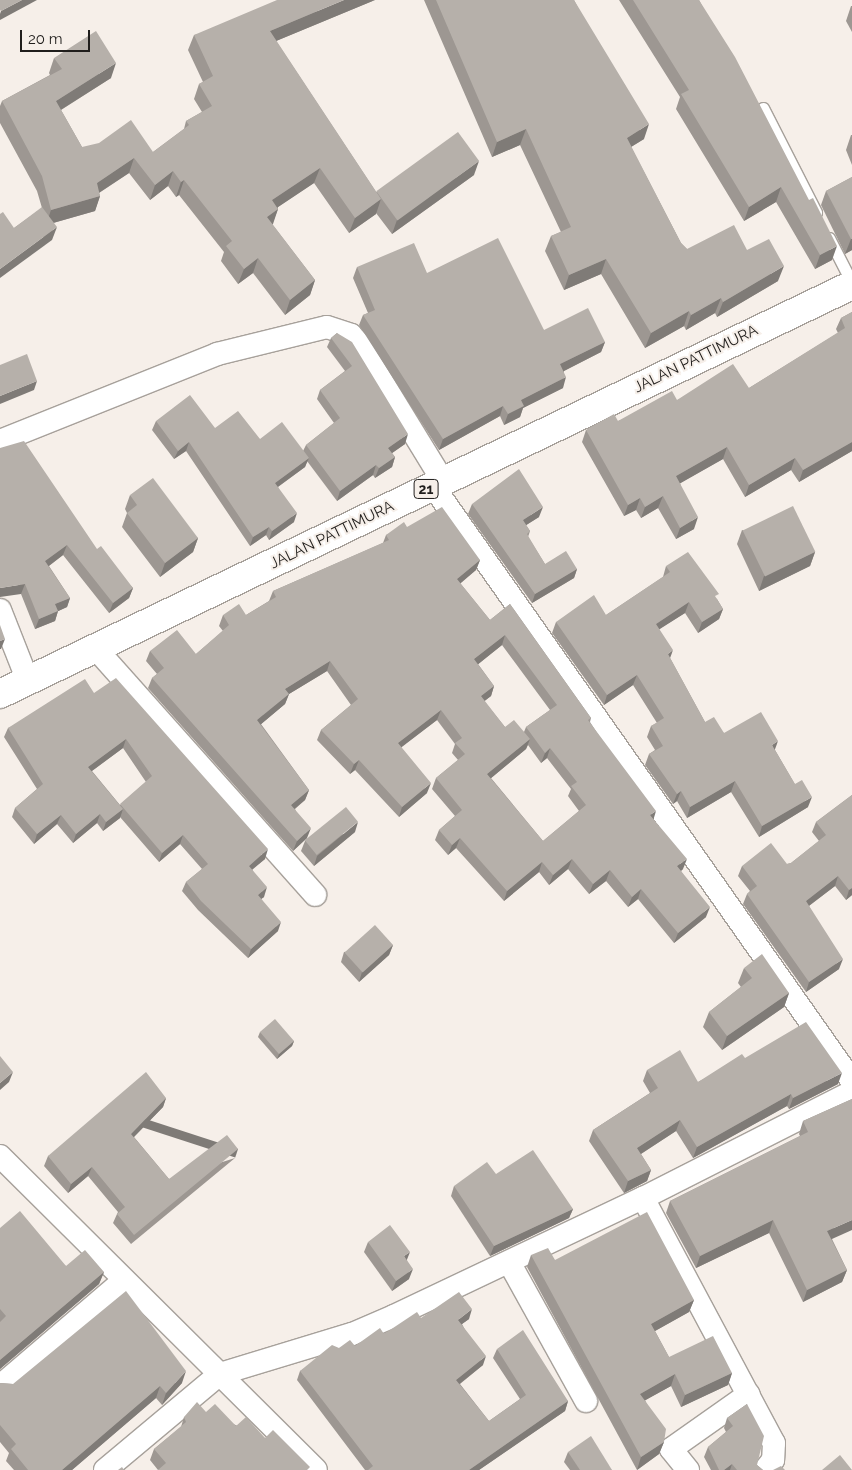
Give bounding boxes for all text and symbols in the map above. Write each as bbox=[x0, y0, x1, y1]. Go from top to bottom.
scale bar bbox=[22, 20, 92, 52]
text: 20 m bbox=[28, 30, 63, 48]
street label: JALAN PATTIMURA bbox=[631, 321, 761, 397]
road number: 21 bbox=[414, 478, 438, 500]
street label: JALAN PATTIMURA bbox=[267, 497, 397, 573]

